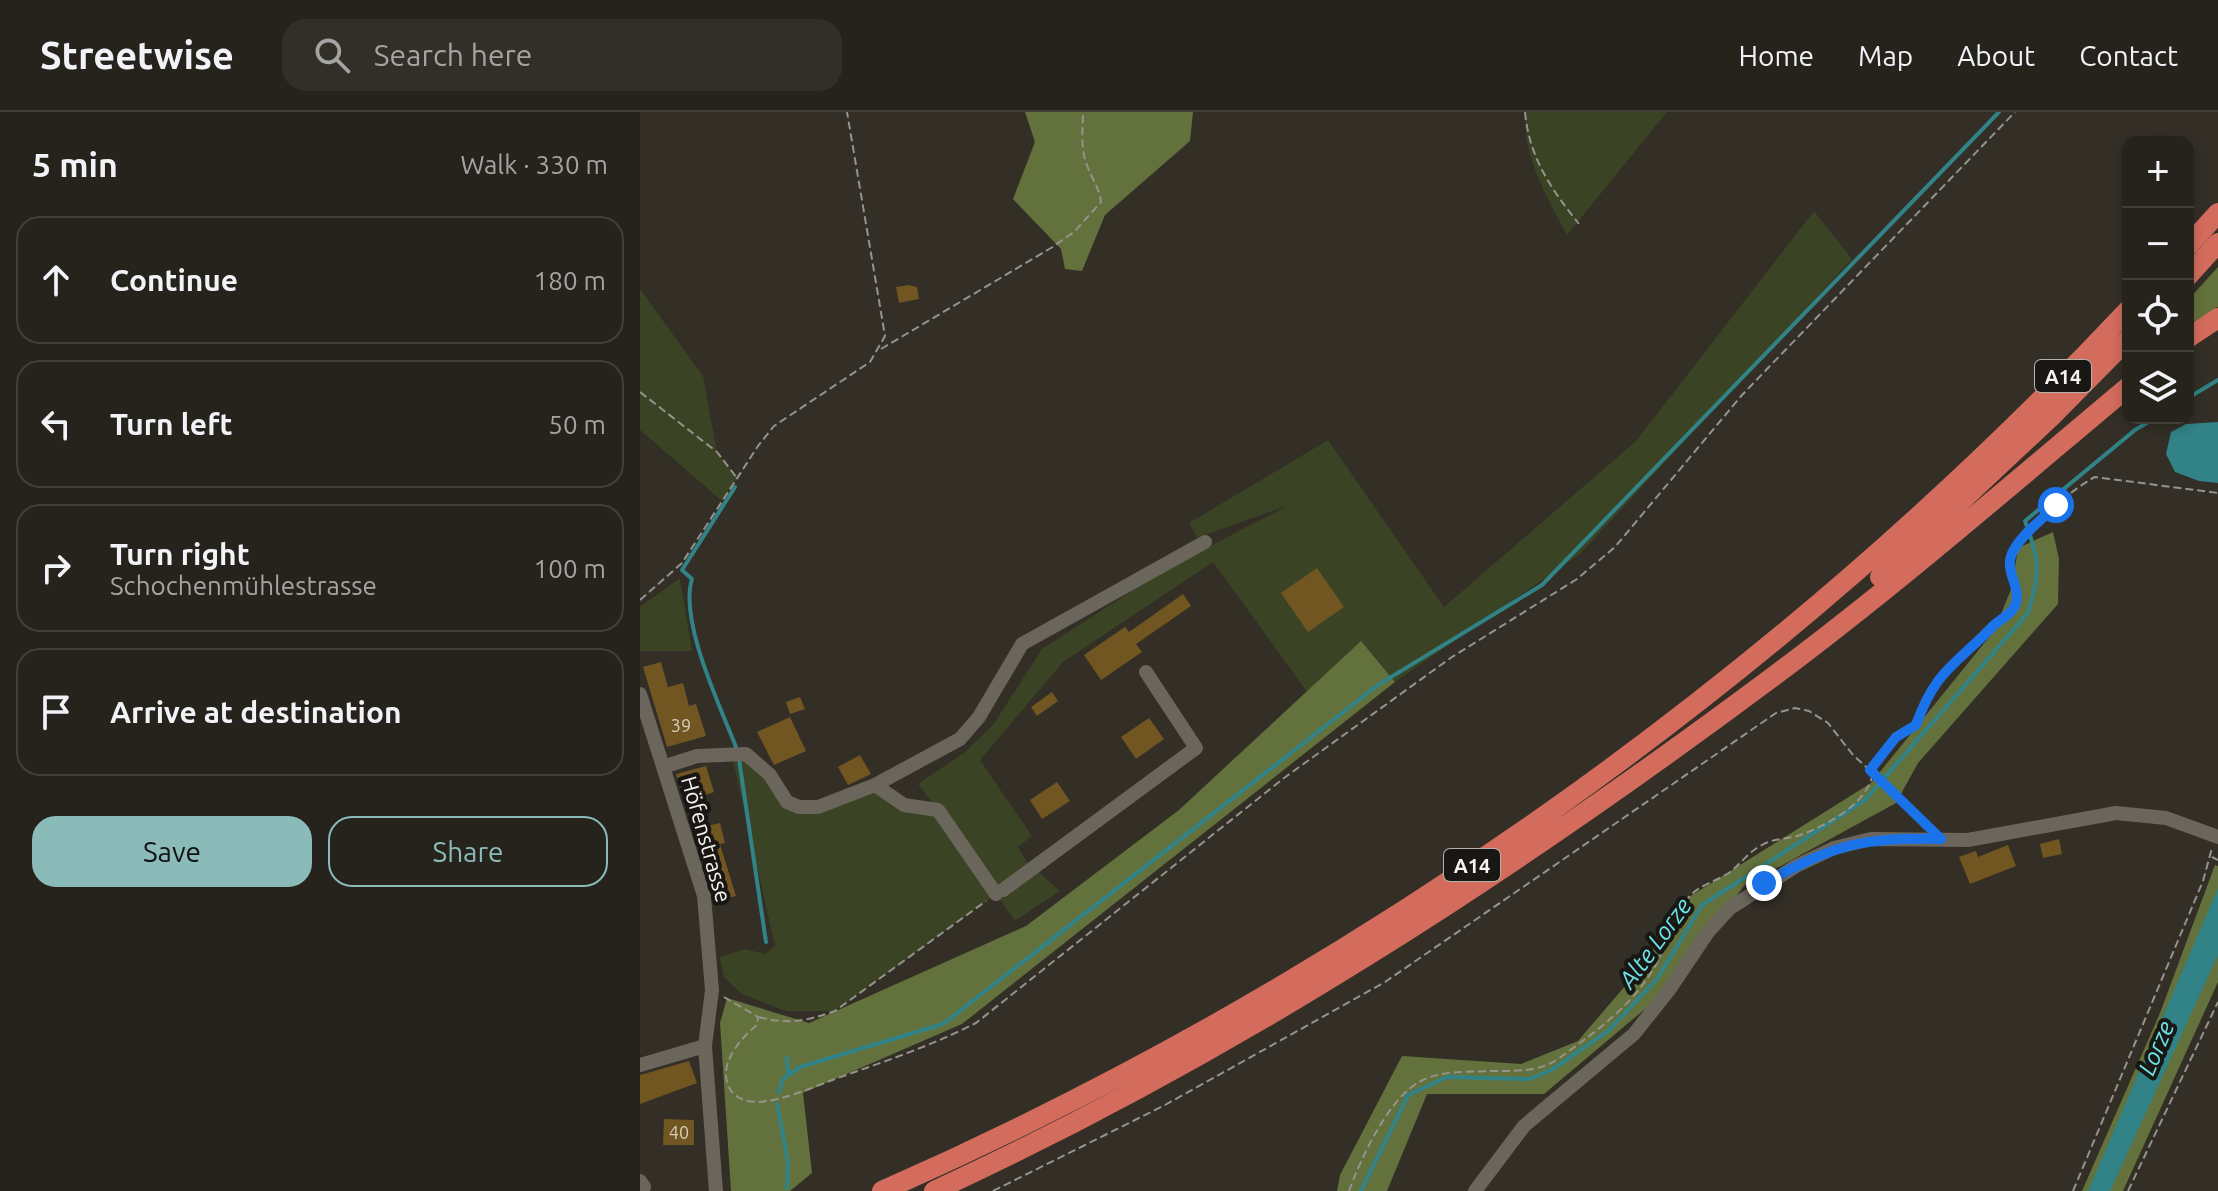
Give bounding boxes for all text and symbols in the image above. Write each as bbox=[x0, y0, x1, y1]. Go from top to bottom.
search box bbox=[282, 19, 842, 91]
icon: search bbox=[310, 33, 354, 77]
text: Streetwise bbox=[40, 34, 234, 76]
text: Search here bbox=[374, 38, 532, 72]
text: Home bbox=[1739, 40, 1814, 71]
text: Map bbox=[1858, 40, 1913, 71]
text: About bbox=[1957, 40, 2035, 71]
text: Contact bbox=[2079, 40, 2178, 71]
map controls bbox=[2122, 136, 2194, 424]
button: + bbox=[2122, 136, 2194, 208]
text: 5 min bbox=[32, 145, 118, 183]
text: Walk · 330 m bbox=[460, 150, 608, 179]
button: − bbox=[2122, 208, 2194, 280]
icon: ahead bbox=[34, 258, 78, 302]
text: Continue bbox=[110, 263, 238, 297]
text: 180 m bbox=[534, 266, 606, 295]
button: locate bbox=[2122, 280, 2194, 352]
button: layers bbox=[2122, 352, 2194, 424]
road number: A14 bbox=[2035, 360, 2091, 392]
icon: left bbox=[34, 402, 78, 446]
text: Turn left bbox=[110, 407, 232, 441]
text: 50 m bbox=[548, 410, 606, 439]
route start bbox=[2038, 487, 2074, 523]
text: Turn right bbox=[110, 537, 250, 571]
icon: right bbox=[34, 546, 78, 590]
text: 100 m bbox=[534, 554, 606, 583]
text: Schochenmühlestrasse bbox=[110, 571, 377, 600]
icon: arrive bbox=[34, 690, 78, 734]
text: Arrive at destination bbox=[110, 695, 402, 729]
house number: 39 bbox=[671, 715, 691, 735]
street label: Höfenstrasse bbox=[677, 773, 737, 905]
button: Save bbox=[32, 816, 312, 887]
button: Share bbox=[328, 816, 608, 887]
road number: A14 bbox=[1444, 849, 1500, 881]
route end bbox=[1746, 865, 1782, 901]
water label: Alte Lorze bbox=[1613, 893, 1697, 994]
water label: Lorze bbox=[2133, 1017, 2179, 1079]
house number: 40 bbox=[669, 1122, 689, 1142]

